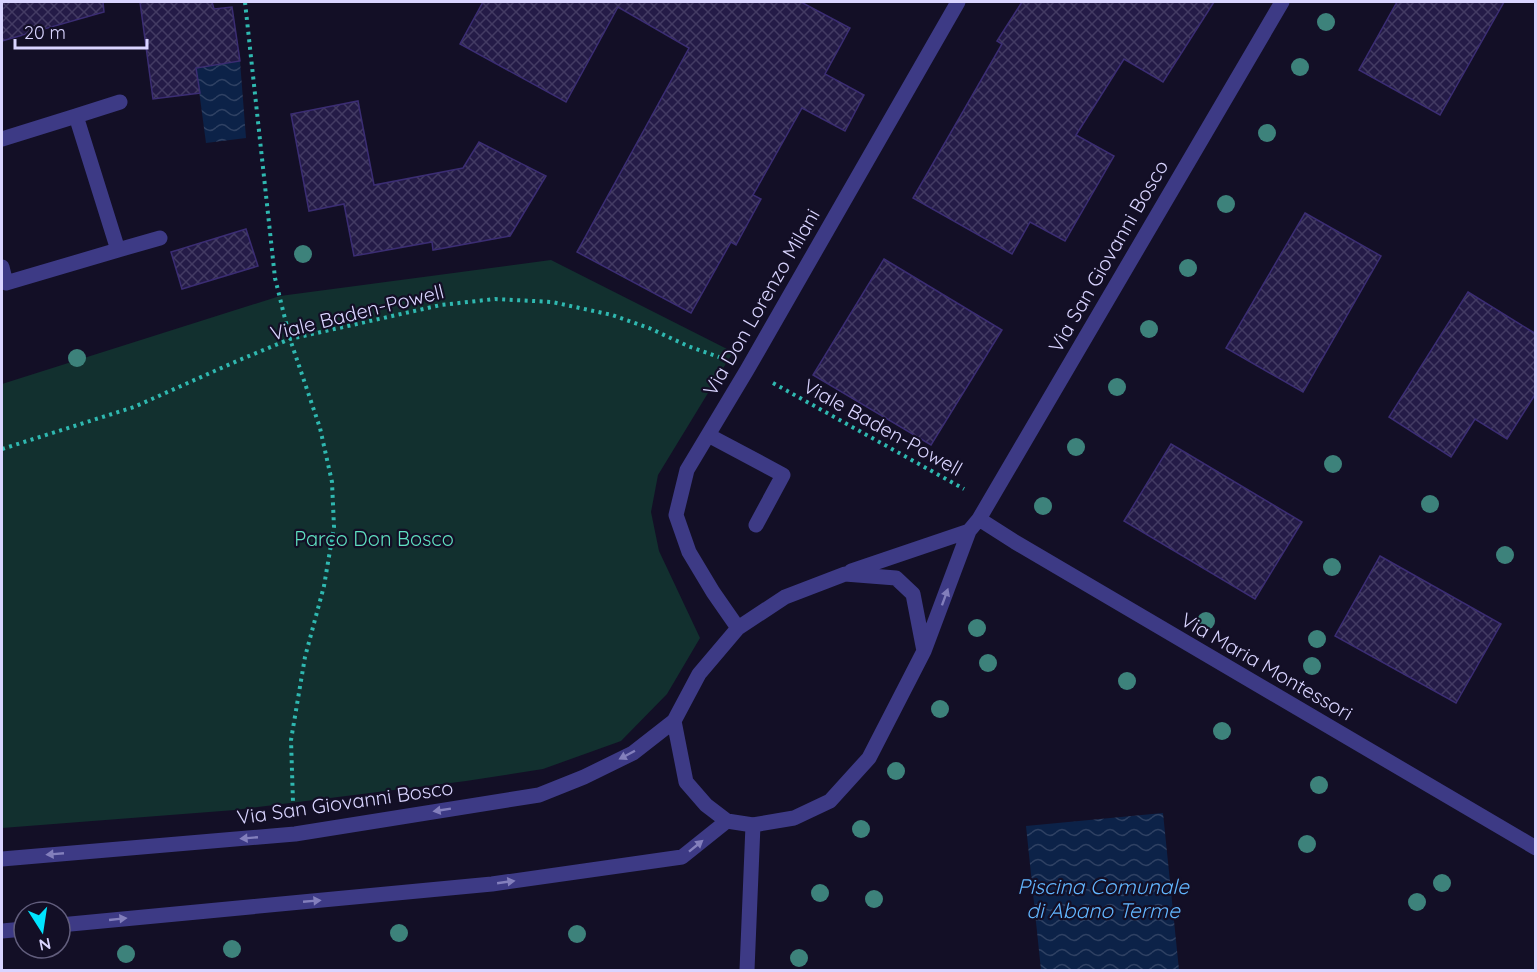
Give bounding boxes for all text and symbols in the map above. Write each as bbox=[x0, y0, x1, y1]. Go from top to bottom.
scale bar bbox=[15, 12, 147, 50]
text: 20 m bbox=[24, 21, 66, 44]
street label: Via San Giovanni Bosco bbox=[1043, 155, 1173, 357]
street label: Via Don Lorenzo Milani bbox=[697, 204, 825, 400]
street label: Viale Baden-Powell bbox=[268, 278, 446, 346]
street label: Viale Baden-Powell bbox=[799, 373, 967, 481]
park label: Parco Don Bosco bbox=[294, 526, 454, 551]
one-way arrow bbox=[940, 587, 950, 605]
street label: Via Maria Montessori bbox=[1177, 607, 1357, 725]
one-way arrow bbox=[618, 750, 635, 760]
street label: Via San Giovanni Bosco bbox=[235, 774, 455, 830]
one-way arrow bbox=[432, 806, 451, 815]
one-way arrow bbox=[239, 833, 258, 843]
one-way arrow bbox=[688, 839, 704, 852]
one-way arrow bbox=[45, 849, 64, 859]
water label: Piscina Comunale di Abano Terme bbox=[1017, 873, 1190, 923]
one-way arrow bbox=[497, 877, 516, 886]
one-way arrow bbox=[303, 896, 322, 906]
north arrow bbox=[12, 900, 72, 960]
one-way arrow bbox=[109, 914, 128, 924]
text: N bbox=[37, 934, 53, 956]

